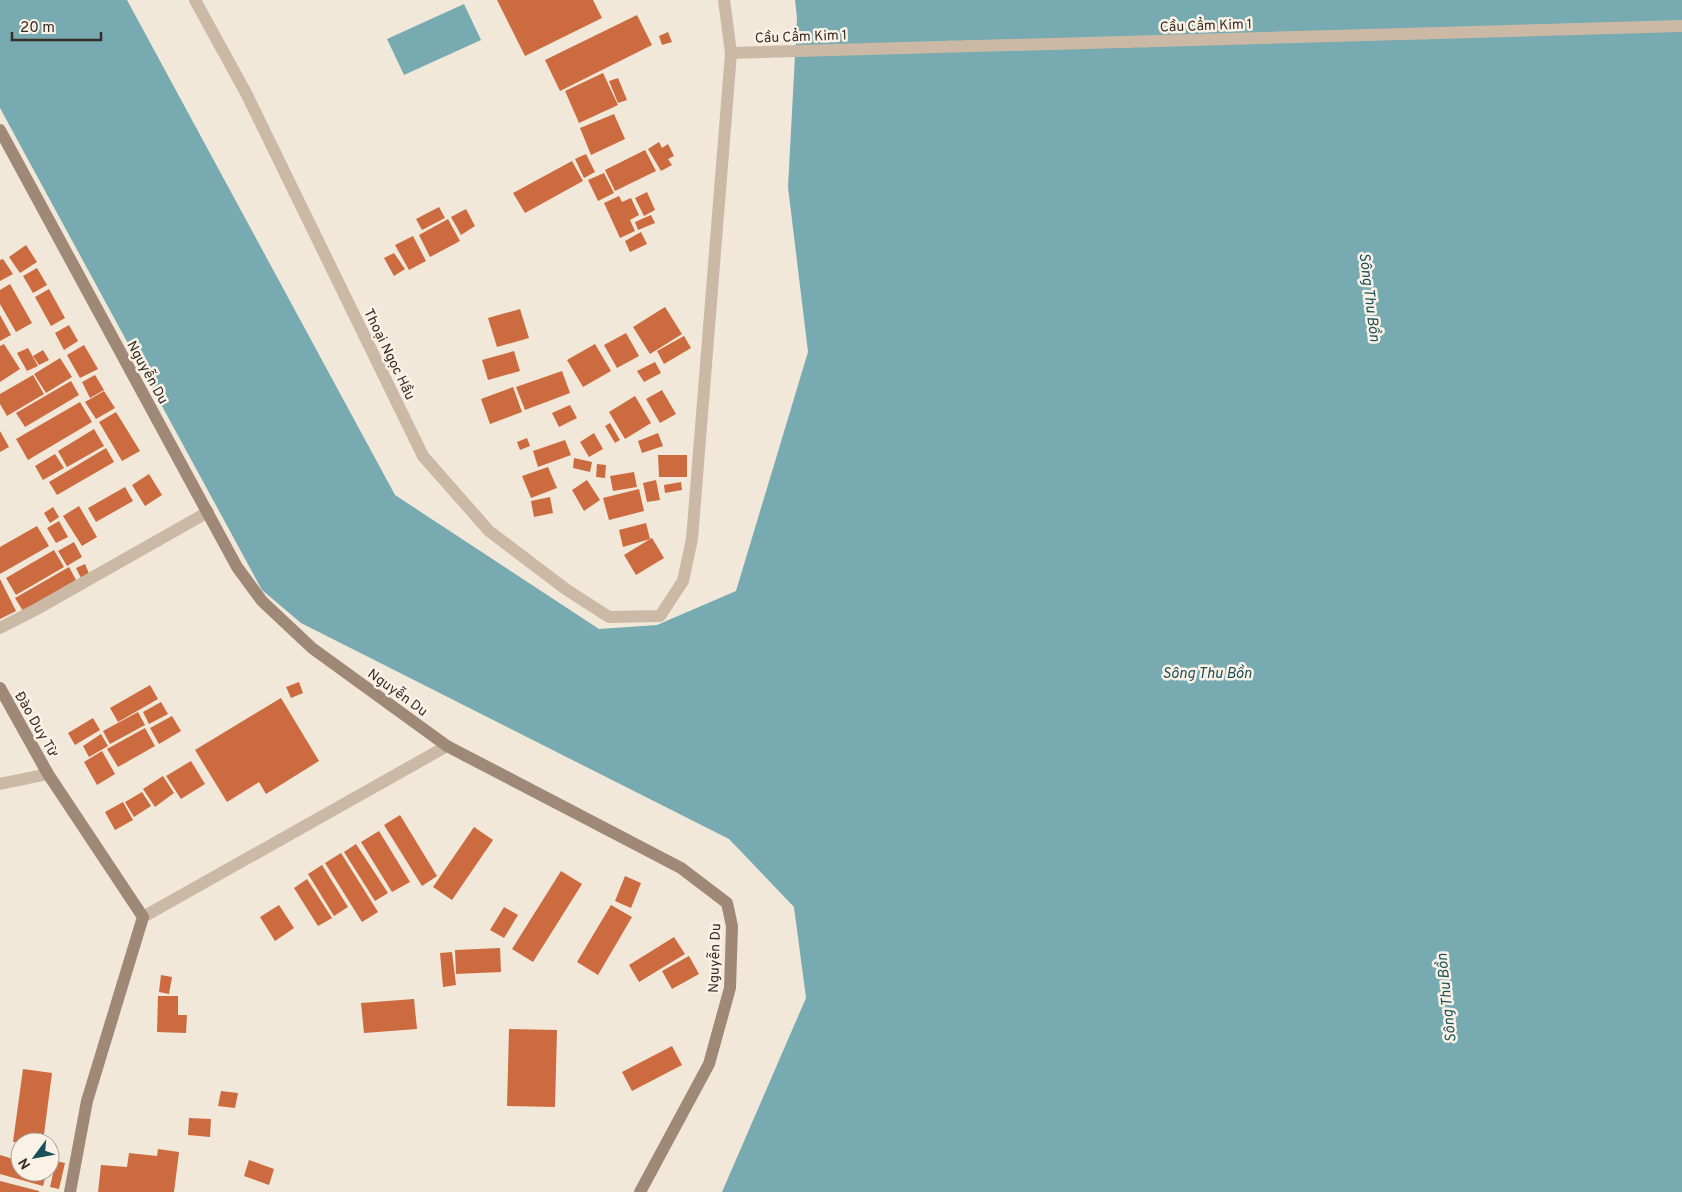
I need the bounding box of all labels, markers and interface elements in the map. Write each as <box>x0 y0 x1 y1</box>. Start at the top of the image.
scale bar <box>12 10 101 42</box>
street label: Cầu Cẩm Kim 1 <box>1160 15 1252 37</box>
text: 20 m <box>20 19 55 38</box>
street label: Cầu Cẩm Kim 1 <box>755 26 847 48</box>
water label: Sông Thu Bồn <box>1354 252 1384 343</box>
street label: Thoại Ngọc Hầu <box>359 306 418 403</box>
street label: Nguyễn Du <box>122 338 172 407</box>
water label: Sông Thu Bồn <box>1162 664 1252 684</box>
street label: Nguyễn Du <box>364 665 431 721</box>
street label: Đào Duy Từ <box>10 689 62 761</box>
street label: Nguyễn Du <box>705 923 725 993</box>
water label: Sông Thu Bồn <box>1432 952 1462 1043</box>
north arrow <box>10 1132 60 1182</box>
text: N <box>15 1154 35 1172</box>

